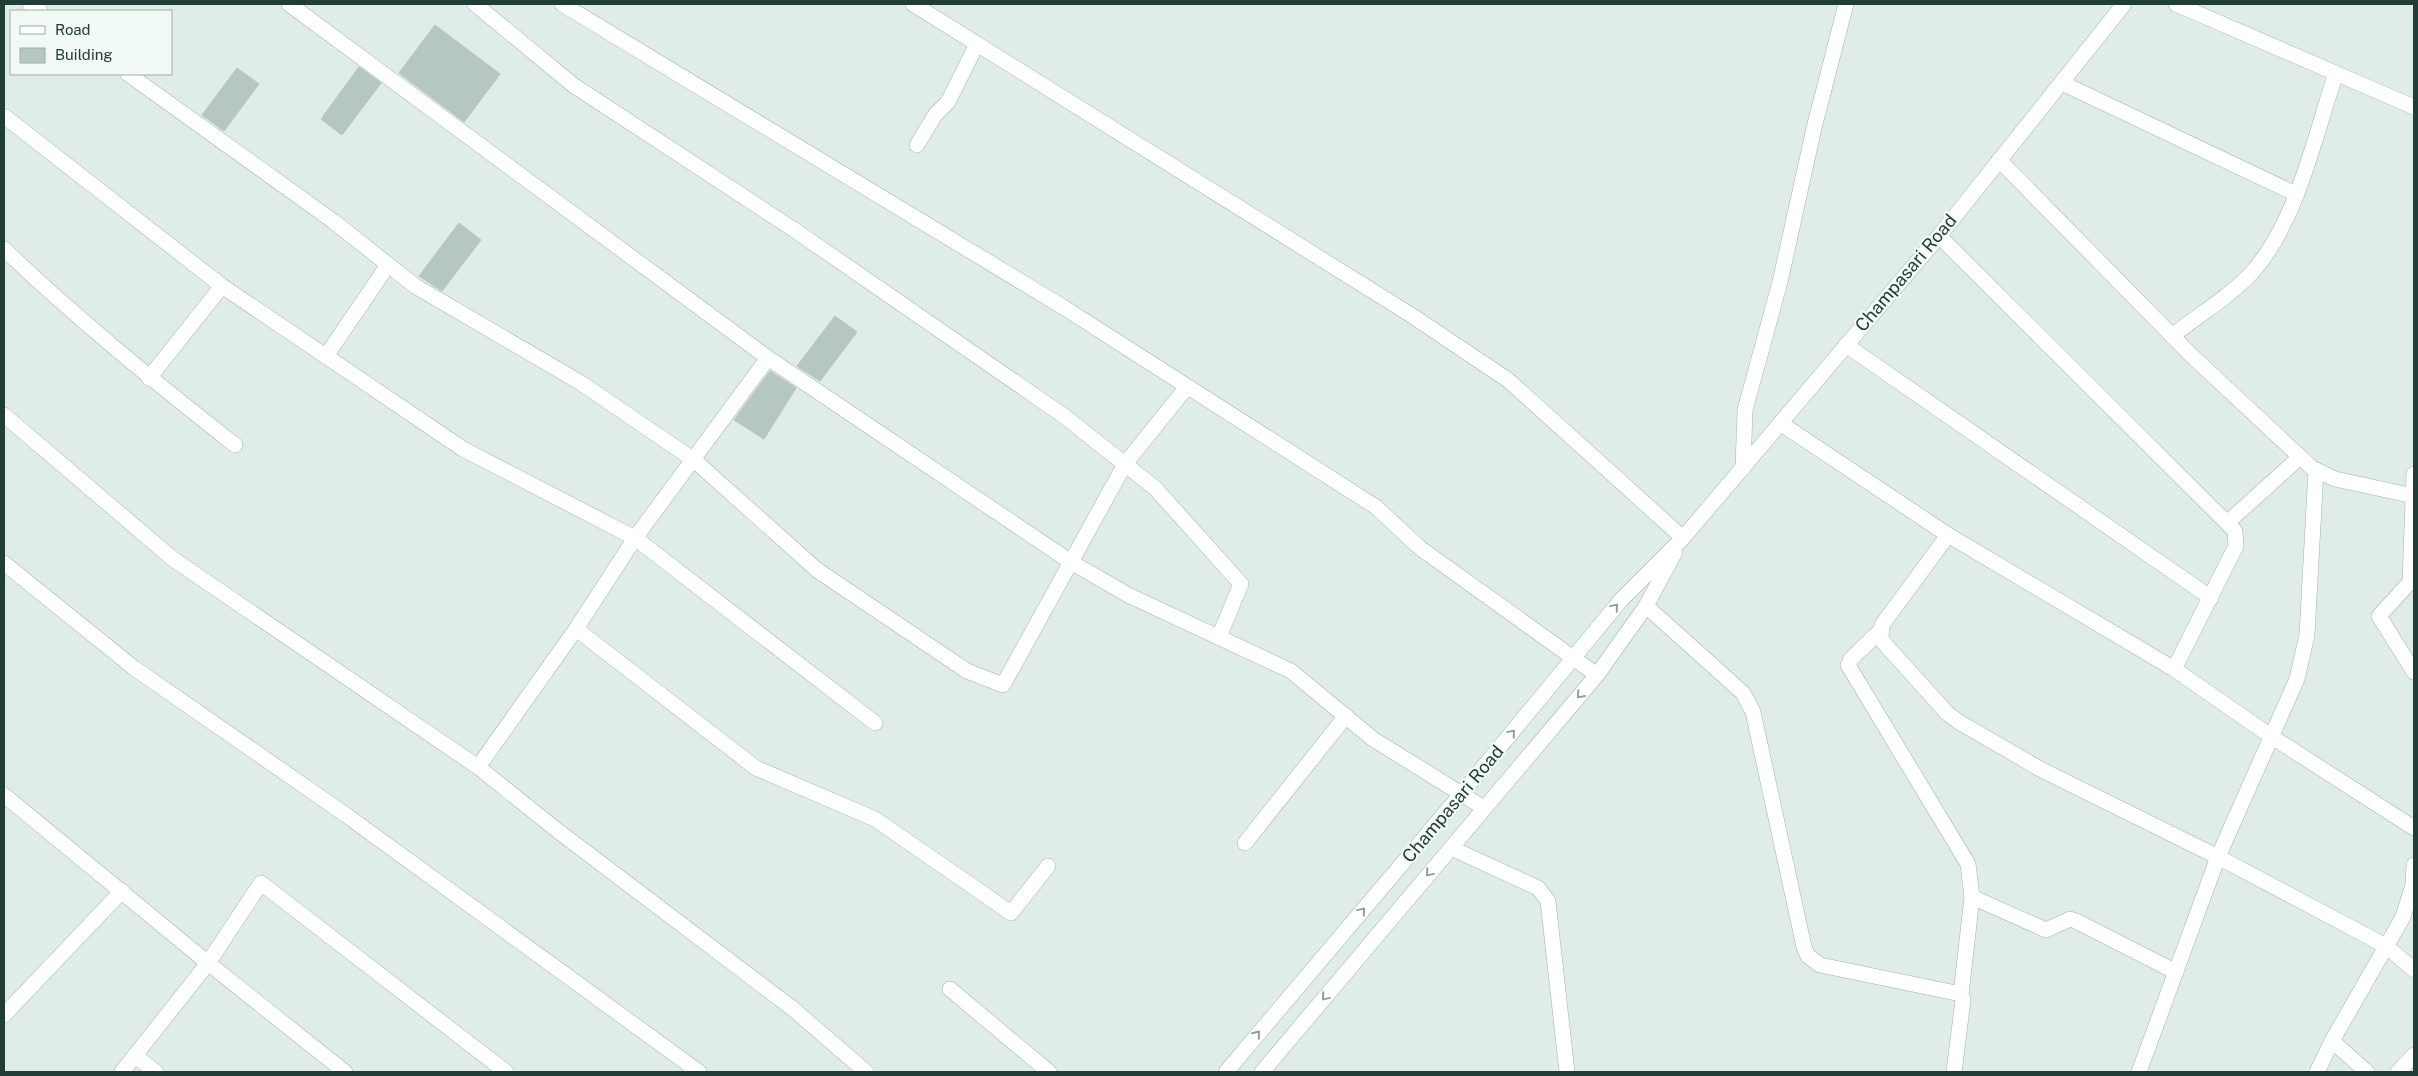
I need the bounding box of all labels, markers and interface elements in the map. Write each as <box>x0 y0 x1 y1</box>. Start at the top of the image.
legend <box>10 10 172 75</box>
text: Road <box>55 21 91 38</box>
text: Building <box>55 46 113 63</box>
street label: Champasari Road <box>1851 210 1961 335</box>
one-way arrow <box>1609 604 1618 613</box>
one-way arrow <box>1576 690 1585 699</box>
one-way arrow <box>1507 730 1515 739</box>
street label: Champasari Road <box>1398 741 1508 866</box>
one-way arrow <box>1427 867 1435 876</box>
one-way arrow <box>1357 907 1366 916</box>
one-way arrow <box>1322 992 1331 1001</box>
one-way arrow <box>1252 1031 1261 1040</box>

